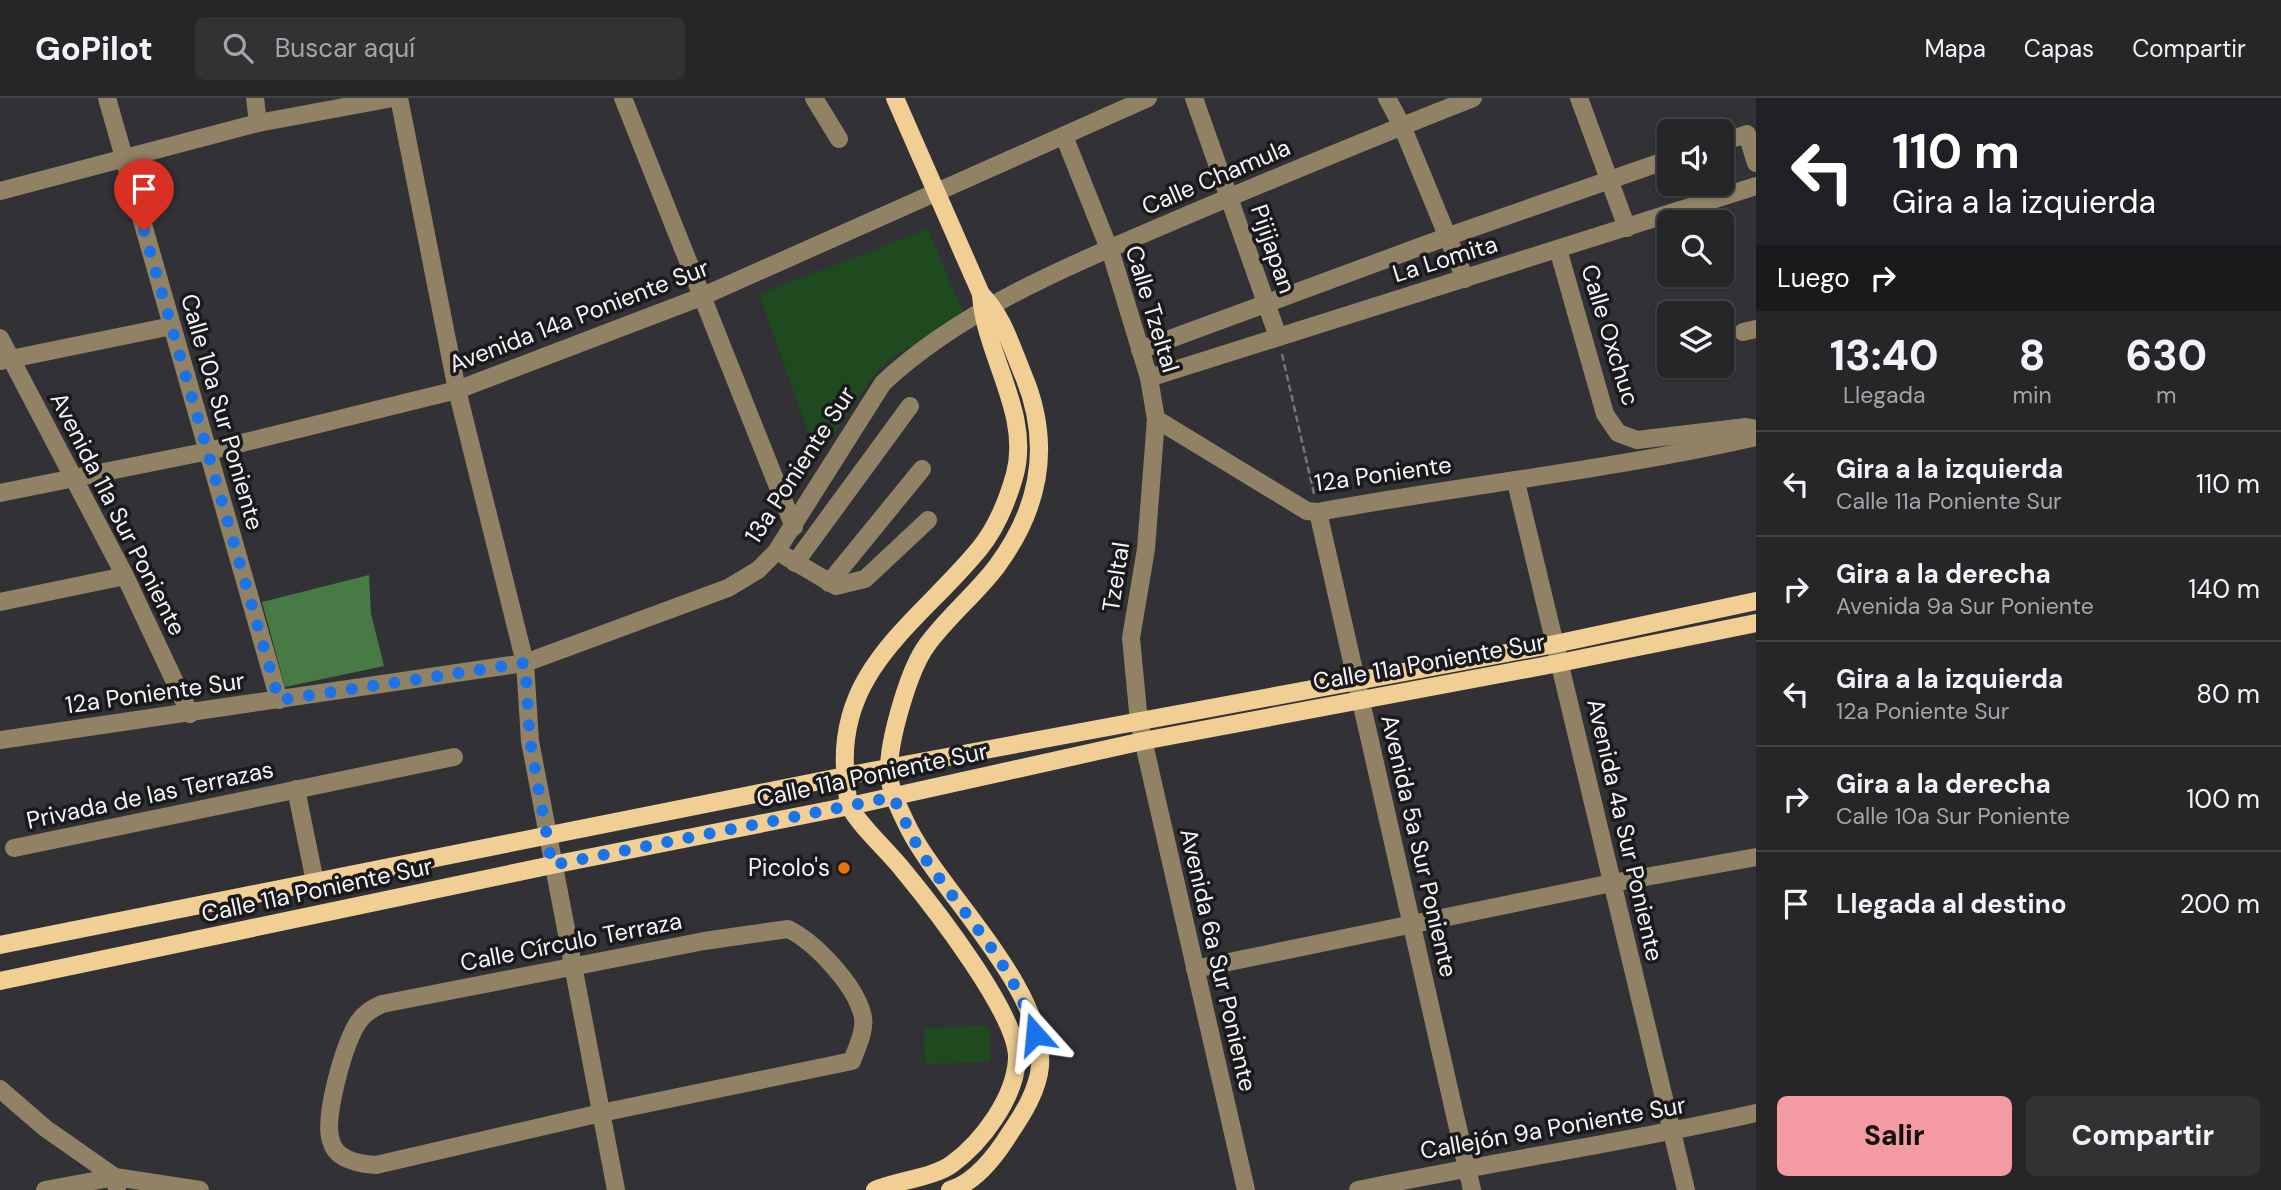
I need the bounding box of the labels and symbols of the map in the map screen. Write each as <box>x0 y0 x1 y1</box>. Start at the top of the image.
street label: Calle Chamula <box>1137 131 1295 222</box>
pin <box>114 159 174 231</box>
street label: Pijijapan <box>1244 200 1303 297</box>
street label: La Lomita <box>1389 228 1501 289</box>
street label: Calle Tzeltal <box>1118 242 1186 376</box>
street label: Avenida 14a Poniente Sur <box>444 252 713 379</box>
street label: Calle Oxchuc <box>1574 261 1647 409</box>
street label: Calle 10a Sur Poniente <box>174 290 271 534</box>
street label: 13a Poniente Sur <box>737 380 862 549</box>
street label: Avenida 11a Sur Poniente <box>44 387 193 641</box>
street label: 12a Poniente <box>1313 449 1453 498</box>
street label: Tzeltal <box>1095 540 1136 614</box>
street label: Calle 11a Poniente Sur <box>1310 626 1548 697</box>
street label: 12a Poniente Sur <box>63 665 247 720</box>
street label: Avenida 4a Sur Poniente <box>1580 696 1671 964</box>
street label: Avenida 5a Sur Poniente <box>1374 712 1465 980</box>
street label: Calle 11a Poniente Sur <box>754 735 990 814</box>
street label: Privada de las Terrazas <box>23 753 276 836</box>
street label: Avenida 6a Sur Poniente <box>1173 825 1264 1094</box>
street label: Calle 11a Poniente Sur <box>199 850 435 929</box>
place label: Picolo's <box>748 852 830 883</box>
marker: Picolo's <box>836 860 852 876</box>
street label: Calle Círculo Terraza <box>457 905 684 978</box>
position arrow <box>998 997 1072 1071</box>
street label: Callejón 9a Poniente Sur <box>1418 1089 1688 1166</box>

